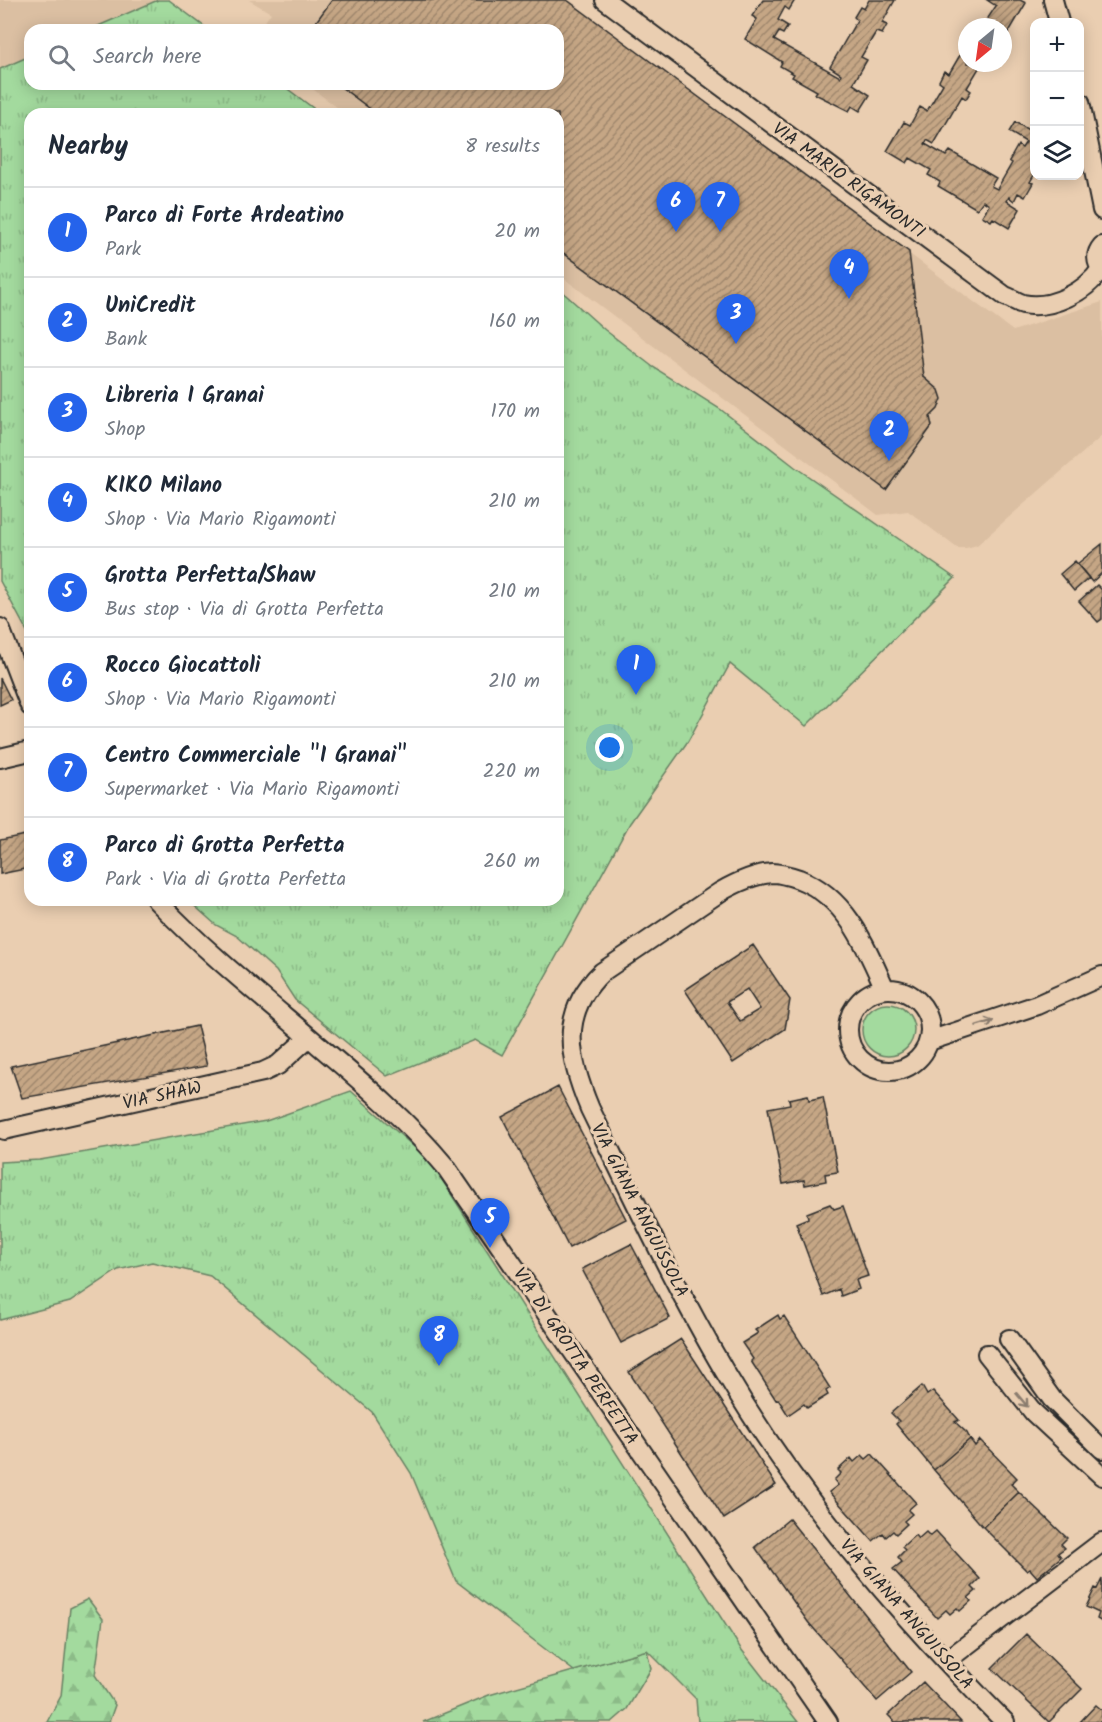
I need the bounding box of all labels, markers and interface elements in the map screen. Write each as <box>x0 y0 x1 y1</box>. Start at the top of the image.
north arrow <box>958 18 1012 72</box>
map controls <box>1030 18 1084 180</box>
button: + <box>1030 18 1084 72</box>
search box <box>24 24 564 90</box>
text: Search here <box>93 40 201 75</box>
icon: search <box>45 41 78 74</box>
button: − <box>1030 72 1084 126</box>
street label: VIA MARIO RIGAMONTI <box>765 116 931 247</box>
text: Nearby <box>48 126 128 168</box>
button: layers <box>1030 126 1084 180</box>
text: 8 results <box>465 131 540 163</box>
pin: 6 <box>656 182 696 232</box>
pin: 7 <box>700 182 740 232</box>
text: Parco di Forte Ardeatino <box>105 199 344 234</box>
text: 1 <box>64 216 71 248</box>
text: 20 m <box>494 216 540 248</box>
text: Park <box>105 234 141 266</box>
pin: 4 <box>830 250 868 299</box>
text: UniCredit <box>105 289 196 324</box>
pin: 3 <box>716 294 756 344</box>
text: 2 <box>62 306 73 338</box>
text: 160 m <box>489 306 540 338</box>
text: Bank <box>105 324 147 356</box>
text: Libreria I Granai <box>105 379 264 414</box>
text: 3 <box>62 396 73 428</box>
text: 170 m <box>491 396 540 428</box>
pin: 2 <box>870 412 908 461</box>
text: Shop <box>105 414 145 446</box>
text: KIKO Milano <box>105 469 222 504</box>
text: 4 <box>62 486 73 518</box>
text: 210 m <box>488 486 540 518</box>
text: Shop · Via Mario Rigamonti <box>105 504 336 536</box>
text: Grotta Perfetta/Shaw <box>105 559 315 594</box>
text: 5 <box>62 576 73 608</box>
text: 210 m <box>488 576 540 608</box>
text: Bus stop · Via di Grotta Perfetta <box>105 594 384 626</box>
pin: 1 <box>616 646 656 695</box>
text: Rocco Giocattoli <box>105 649 261 684</box>
text: 6 <box>62 666 73 698</box>
text: 210 m <box>488 666 540 698</box>
text: Shop · Via Mario Rigamonti <box>105 684 336 716</box>
your location <box>595 733 624 762</box>
text: Centro Commerciale "I Granai" <box>105 739 407 774</box>
text: 7 <box>63 756 72 788</box>
text: 220 m <box>483 756 540 788</box>
text: Supermarket · Via Mario Rigamonti <box>105 774 399 806</box>
text: Parco di Grotta Perfetta <box>105 829 344 864</box>
text: 8 <box>62 846 73 878</box>
text: 260 m <box>483 846 540 878</box>
text: Park · Via di Grotta Perfetta <box>105 864 346 896</box>
one-way arrow <box>975 1017 994 1028</box>
street label: VIA SHAW <box>120 1074 204 1119</box>
street label: VIA GIANA ANGUISSOLA <box>582 1118 695 1303</box>
pin: 5 <box>470 1198 510 1248</box>
street label: VIA DI GROTTA PERFETTA <box>504 1262 645 1451</box>
pin: 8 <box>420 1316 458 1366</box>
one-way arrow <box>1016 1392 1029 1408</box>
street label: VIA GIANA ANGUISSOLA <box>832 1533 980 1697</box>

